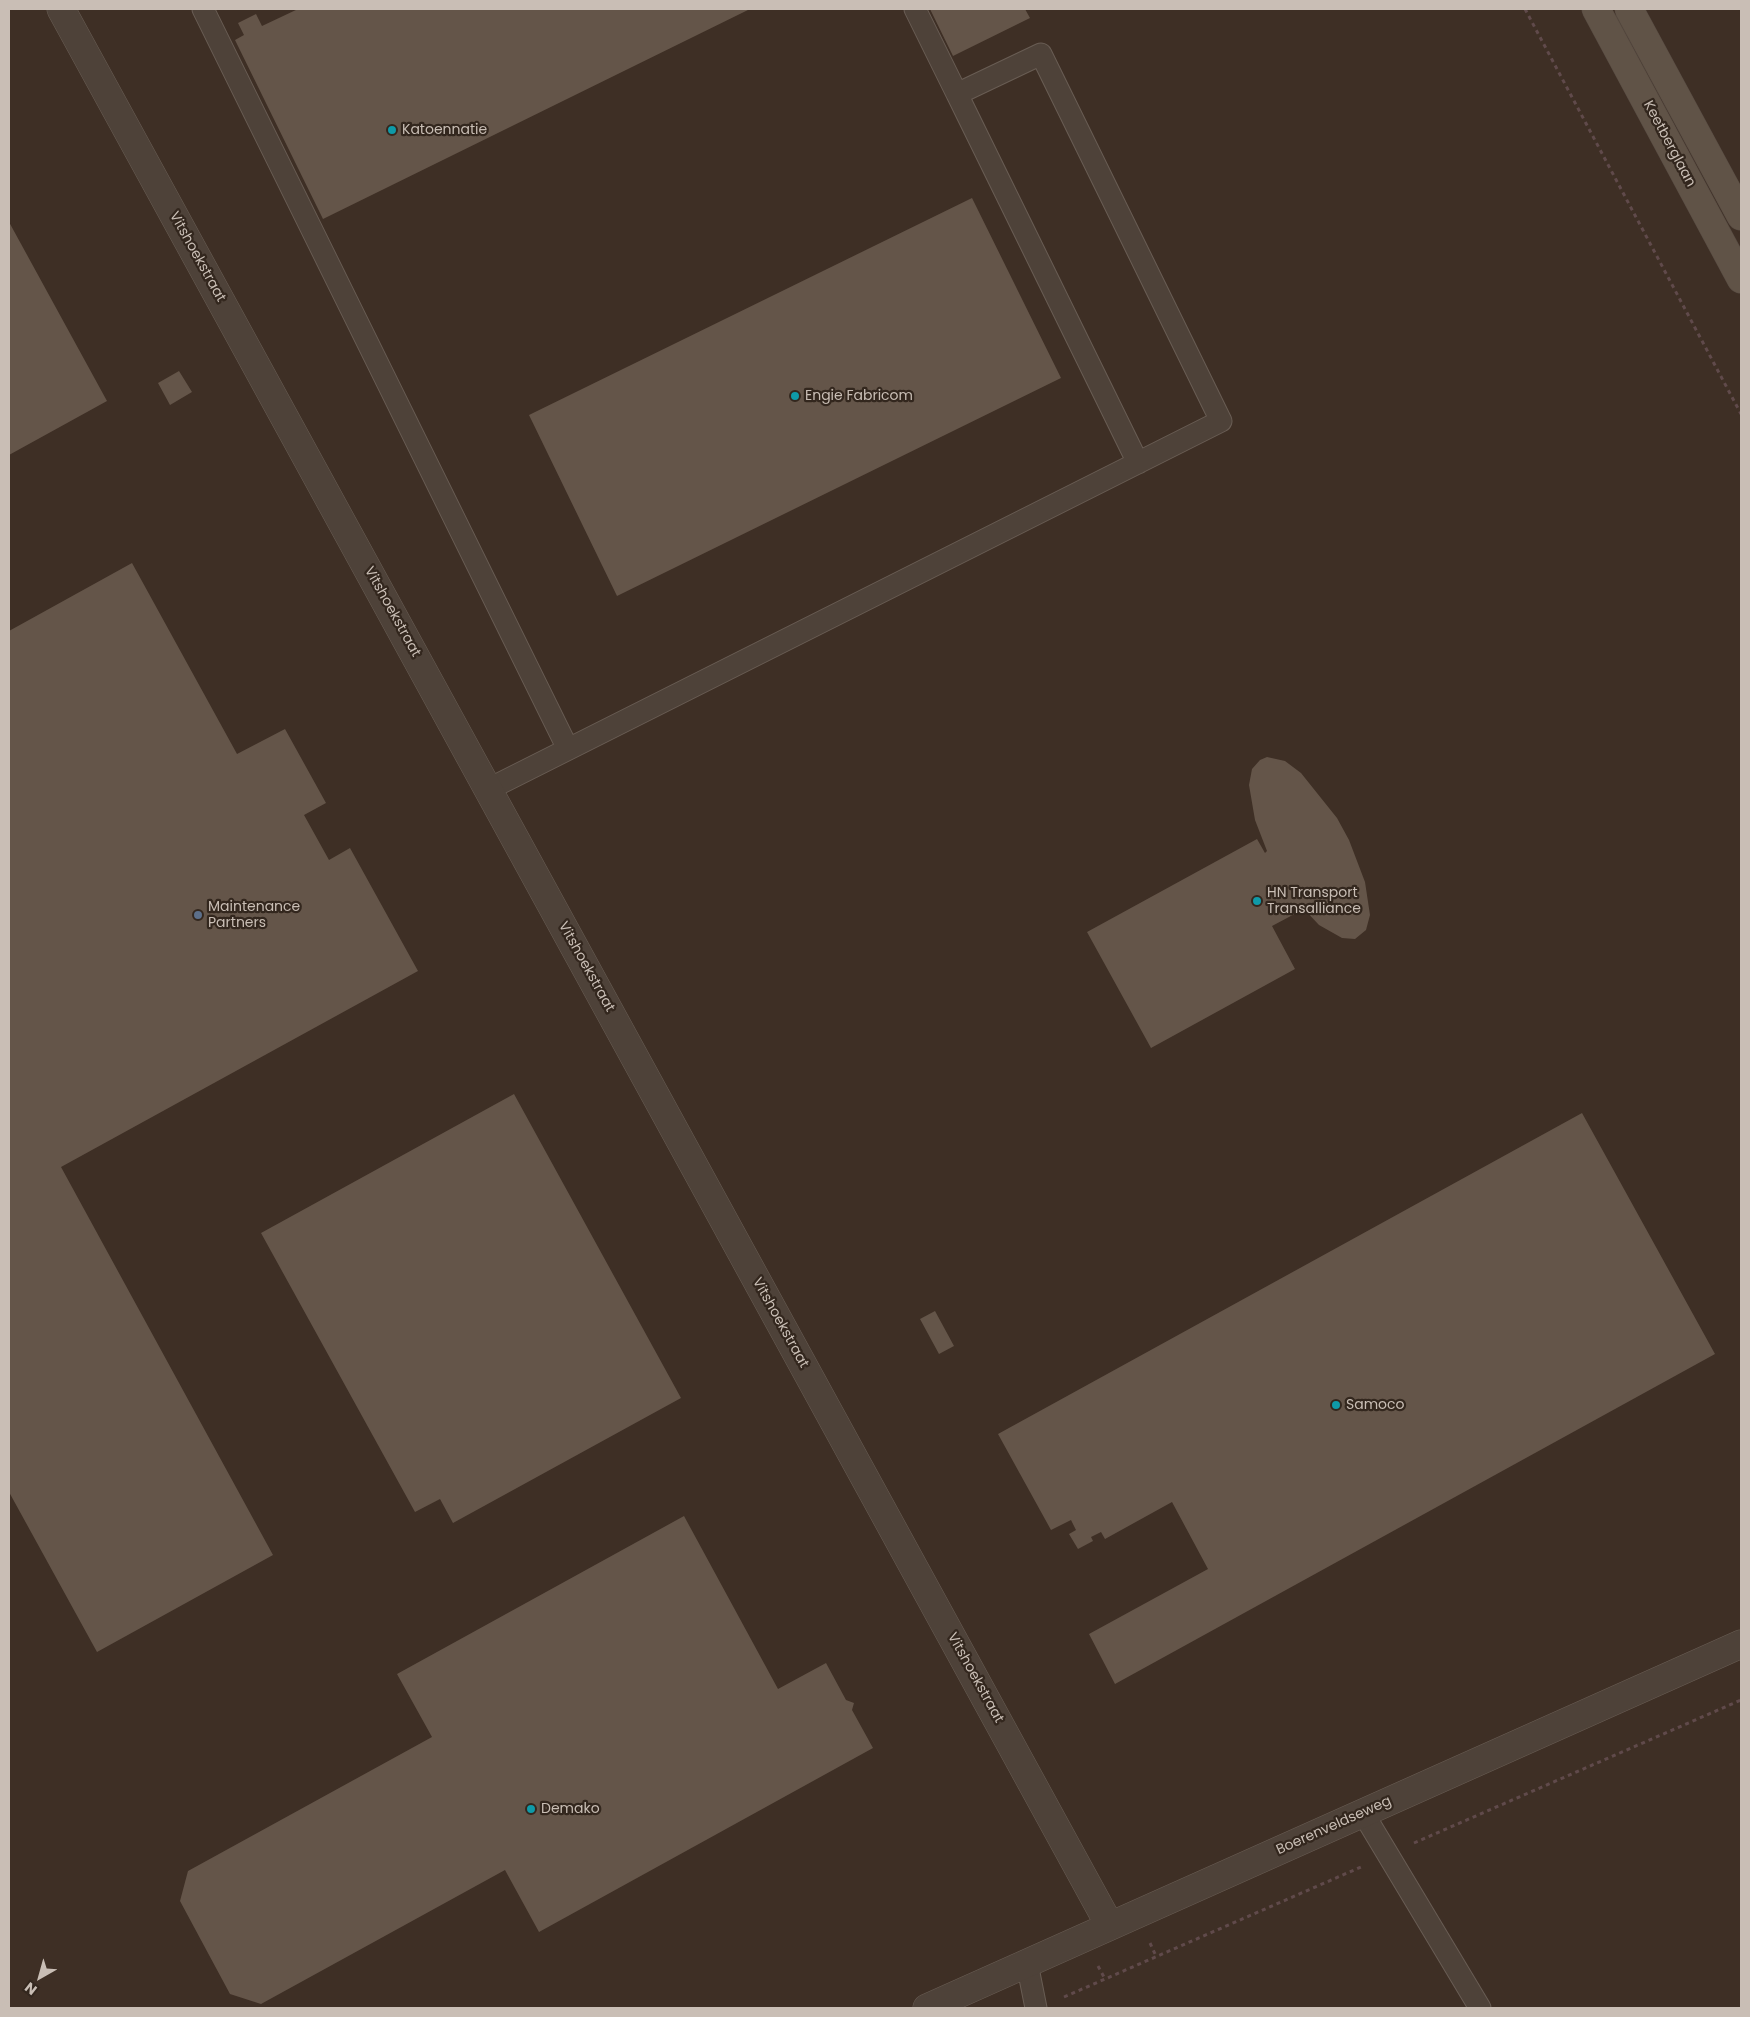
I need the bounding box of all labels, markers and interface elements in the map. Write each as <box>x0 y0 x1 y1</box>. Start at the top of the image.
street label: Keetberglaan <box>1639 98 1699 190</box>
place label: Katoennatie <box>402 122 487 138</box>
marker: Katoennatie <box>386 124 398 136</box>
street label: Vitshoekstraat <box>165 209 229 305</box>
place label: Engie Fabricom <box>805 388 913 404</box>
marker: Engie Fabricom <box>789 390 801 402</box>
street label: Vitshoekstraat <box>360 564 424 660</box>
place label: HN Transport Transalliance <box>1267 885 1361 918</box>
marker: HN Transport Transalliance <box>1251 895 1263 907</box>
place label: Maintenance Partners <box>208 899 300 932</box>
marker: Maintenance Partners <box>192 909 204 921</box>
street label: Vitshoekstraat <box>554 919 618 1015</box>
street label: Vitshoekstraat <box>748 1275 812 1371</box>
place label: Samoco <box>1346 1397 1405 1413</box>
marker: Samoco <box>1330 1399 1342 1411</box>
street label: Vitshoekstraat <box>943 1630 1007 1726</box>
street label: Boerenveldseweg <box>1274 1793 1394 1859</box>
place label: Demako <box>541 1801 600 1817</box>
marker: Demako <box>525 1803 537 1815</box>
north arrow <box>15 1952 65 2002</box>
text: N <box>20 1978 41 2000</box>

